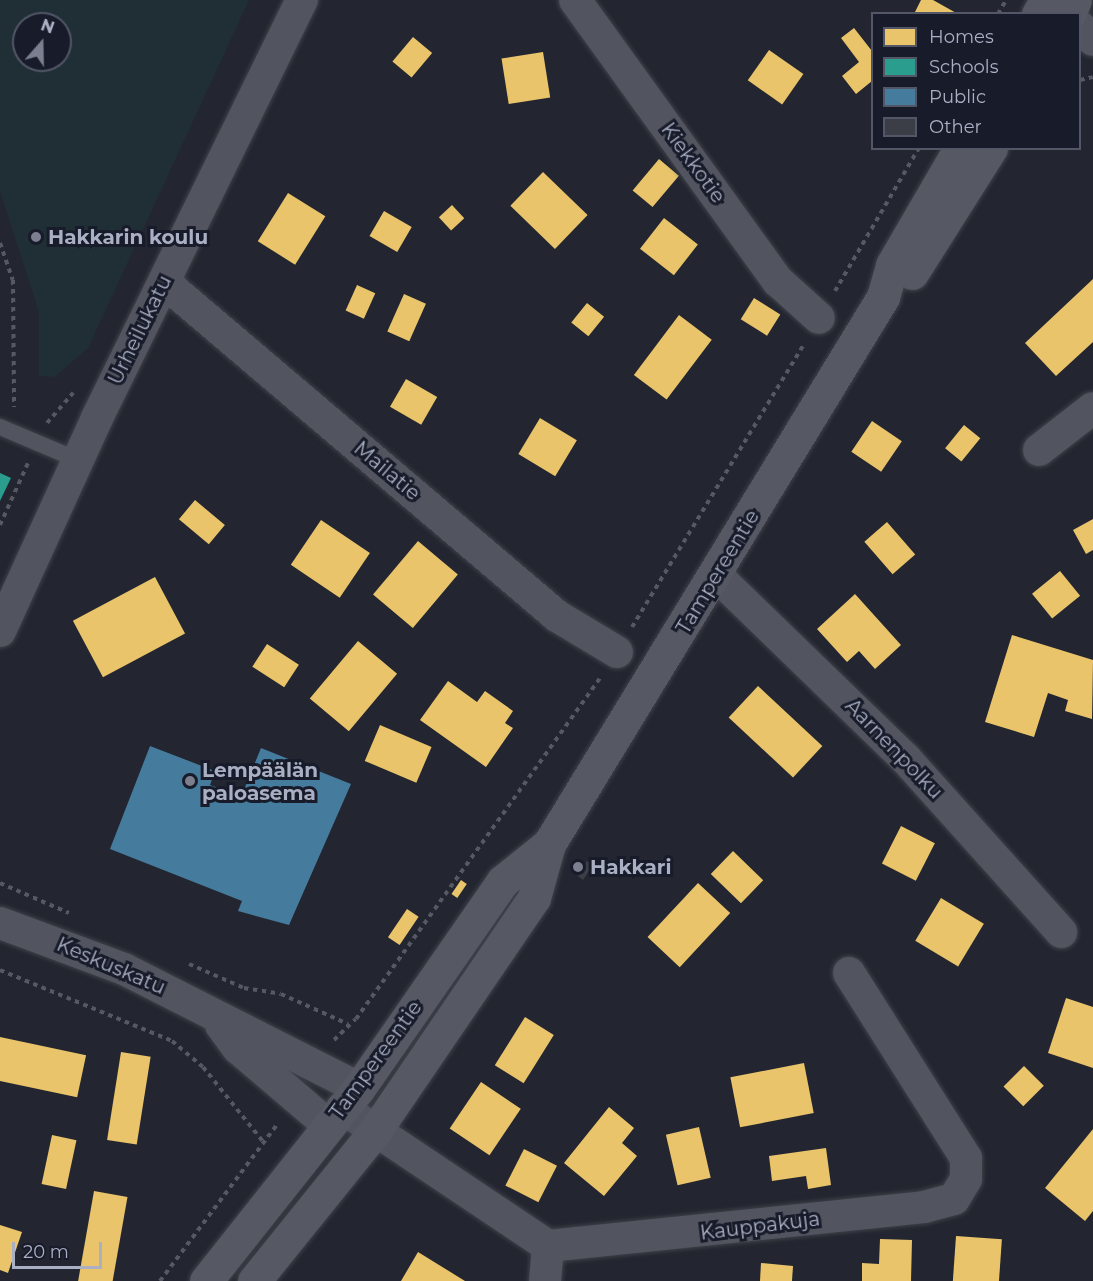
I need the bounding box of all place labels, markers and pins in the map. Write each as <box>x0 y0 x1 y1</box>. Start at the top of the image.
place label: Hakkarin koulu <box>48 225 208 249</box>
marker: Hakkarin koulu <box>29 230 43 244</box>
place label: Lempäälän paloasema <box>202 758 318 805</box>
marker: Lempäälän paloasema <box>183 774 197 788</box>
place label: Hakkari <box>590 855 671 879</box>
marker: Hakkari <box>571 860 585 874</box>

